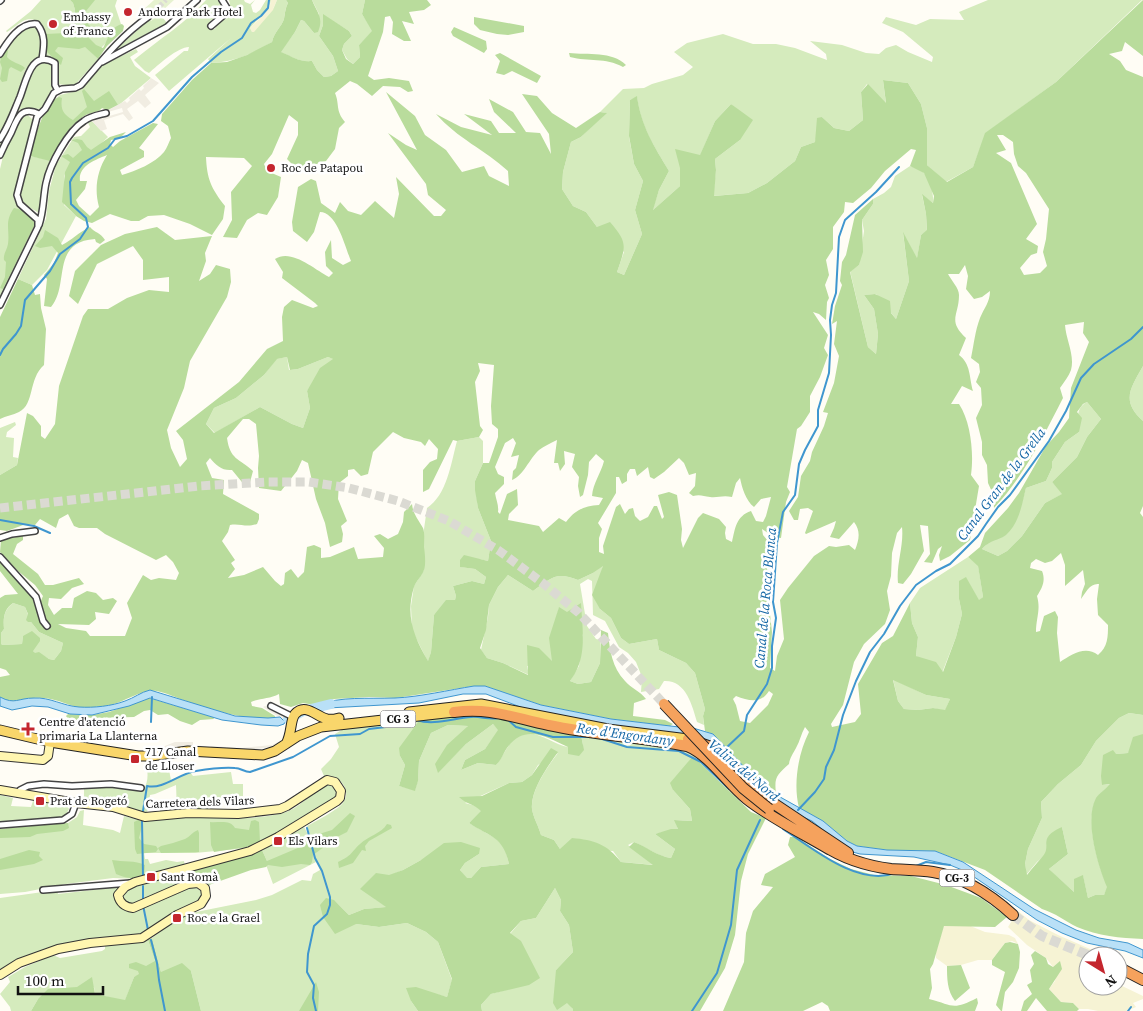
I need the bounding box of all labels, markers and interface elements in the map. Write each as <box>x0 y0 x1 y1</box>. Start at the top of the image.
place label: Andorra Park Hotel <box>138 4 243 20</box>
marker: Andorra Park Hotel <box>122 6 134 18</box>
place label: Embassy of France <box>63 9 114 39</box>
marker: Embassy of France <box>47 18 59 30</box>
place label: Roc de Patapou <box>281 160 363 176</box>
marker: Roc de Patapou <box>265 162 277 174</box>
water label: Canal Gran de la Grella <box>952 423 1050 544</box>
water label: Canal de la Roca Blanca <box>749 526 781 669</box>
road number: CG 3 <box>380 711 416 728</box>
place label: Centre d'atenció primaria La Llanterna <box>39 714 158 744</box>
water label: Rec d'Engordany <box>574 717 675 751</box>
marker: Centre d'atenció primaria La Llanterna <box>21 722 35 736</box>
water label: Valira del Nord <box>704 734 785 806</box>
place label: 717 Canal de Lloser <box>145 744 197 774</box>
marker: 717 Canal de Lloser <box>129 753 141 765</box>
street label: Carretera dels Vilars <box>145 792 255 812</box>
place label: Prat de Rogetó <box>50 793 128 809</box>
marker: Prat de Rogetó <box>34 795 46 807</box>
place label: Els Vilars <box>288 833 337 849</box>
marker: Els Vilars <box>272 835 284 847</box>
place label: Sant Romà <box>161 869 219 885</box>
road number: CG-3 <box>940 870 974 886</box>
marker: Sant Romà <box>145 871 157 883</box>
place label: Roc e la Grael <box>187 910 260 926</box>
marker: Roc e la Grael <box>171 912 183 924</box>
north arrow <box>1078 946 1128 996</box>
scale bar <box>18 964 102 996</box>
text: 100 m <box>25 970 65 991</box>
text: N <box>1101 970 1121 992</box>

